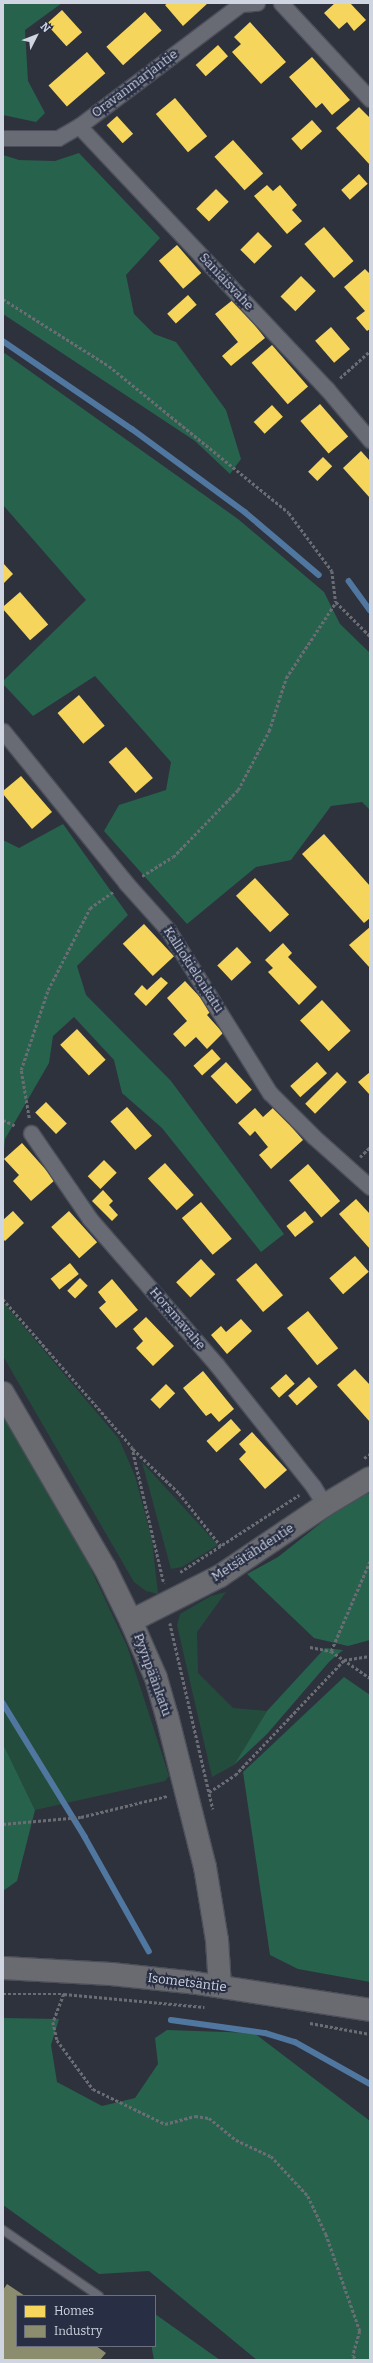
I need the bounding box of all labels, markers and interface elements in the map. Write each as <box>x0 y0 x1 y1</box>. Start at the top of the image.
north arrow <box>16 16 56 56</box>
text: N <box>38 20 53 35</box>
street label: Oravanmarjantie <box>89 47 181 121</box>
street label: Saniaisvahe <box>196 250 256 314</box>
street label: Kalliokielonkatu <box>159 924 227 1016</box>
street label: Horsmavahe <box>146 1285 208 1353</box>
street label: Metsätähdentie <box>209 1521 297 1585</box>
street label: Pyynpäänkatu <box>130 1632 174 1718</box>
street label: Isometsäntie <box>147 1970 227 1996</box>
legend <box>16 2295 156 2347</box>
text: Homes <box>54 2304 94 2318</box>
text: Industry <box>54 2324 102 2338</box>

